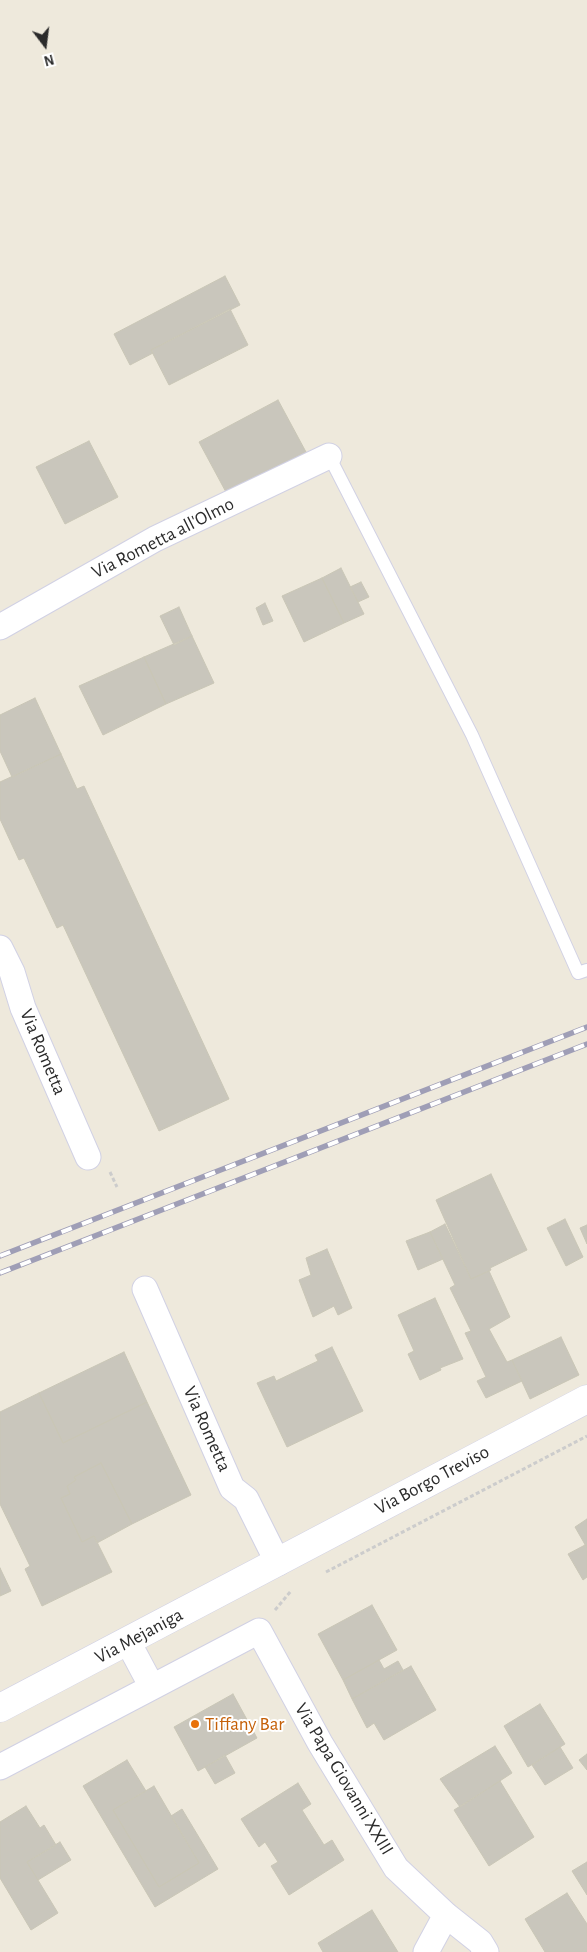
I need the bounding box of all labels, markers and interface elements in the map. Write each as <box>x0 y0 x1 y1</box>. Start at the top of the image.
north arrow <box>20 20 70 70</box>
text: N <box>42 51 55 68</box>
street label: Via Rometta all'Olmo <box>88 492 238 584</box>
street label: Via Rometta <box>15 1006 71 1098</box>
street label: Via Rometta <box>178 1383 236 1475</box>
street label: Via Borgo Treviso <box>371 1440 493 1520</box>
street label: Via Mejaniga <box>91 1603 187 1669</box>
street label: Via Papa Giovanni XXIII <box>290 1699 398 1859</box>
place label: Tiffany Bar <box>205 1713 284 1735</box>
marker: Tiffany Bar <box>189 1718 201 1730</box>

